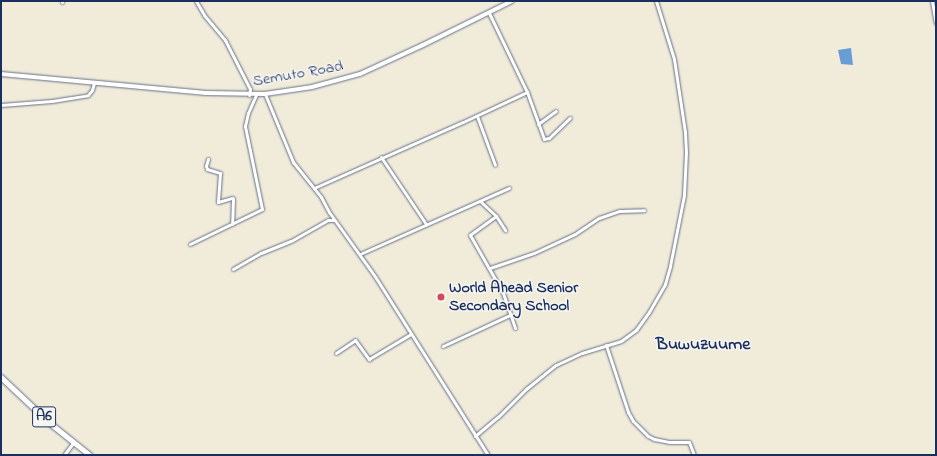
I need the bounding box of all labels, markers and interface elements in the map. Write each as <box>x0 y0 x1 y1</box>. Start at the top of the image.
street label: Semuto Road <box>251 57 345 91</box>
place label: World Ahead Senior Secondary School <box>449 278 578 316</box>
marker: World Ahead Senior Secondary School <box>436 292 446 302</box>
district label: Buwuzuume <box>656 334 750 356</box>
road number: A6 <box>32 404 56 430</box>

